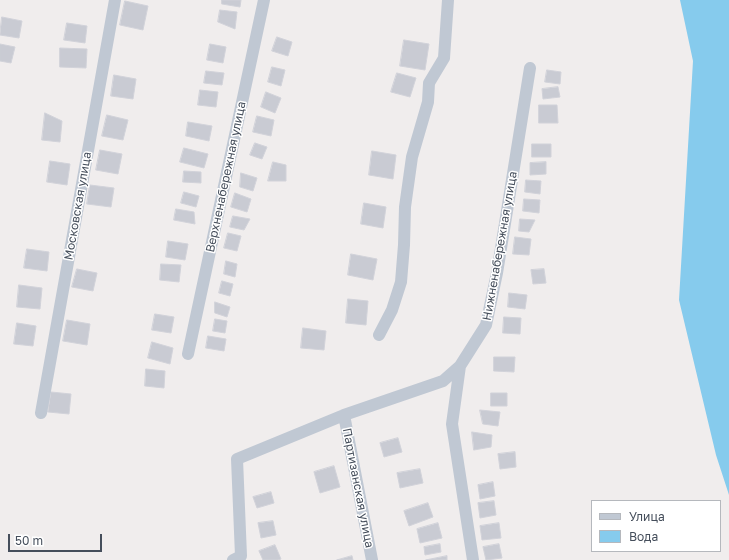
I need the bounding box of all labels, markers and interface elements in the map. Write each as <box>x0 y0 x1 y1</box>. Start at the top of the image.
street label: Верхненабережная улица <box>203 100 249 254</box>
street label: Московская улица <box>61 151 95 261</box>
street label: Нижненабережная улица <box>480 170 520 322</box>
street label: Партизанская улица <box>339 427 377 549</box>
legend <box>591 500 721 552</box>
text: Улица <box>629 509 665 524</box>
scale bar <box>10 526 104 552</box>
text: Вода <box>629 529 658 544</box>
text: 50 m <box>15 533 43 548</box>

